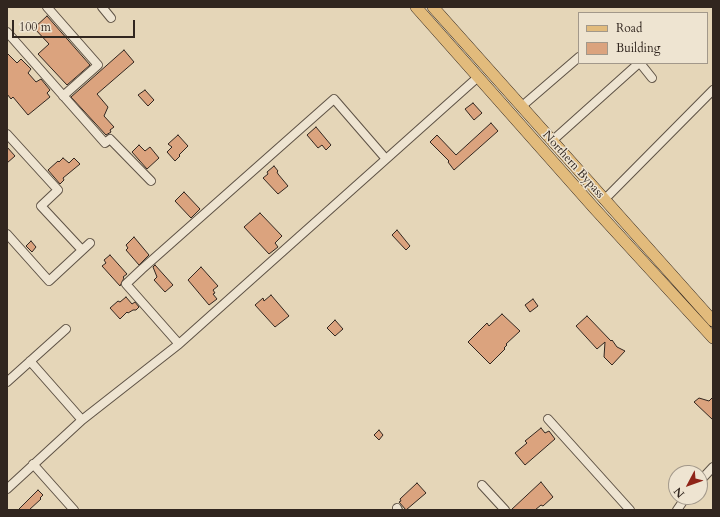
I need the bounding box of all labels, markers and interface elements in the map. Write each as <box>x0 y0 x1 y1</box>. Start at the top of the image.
scale bar <box>14 12 137 38</box>
legend <box>578 12 708 64</box>
text: 100 m <box>19 19 51 35</box>
text: Road <box>616 20 642 36</box>
text: Building <box>616 40 660 56</box>
street label: Northern Bypass <box>539 128 607 202</box>
north arrow <box>668 465 708 505</box>
text: N <box>671 484 688 501</box>

